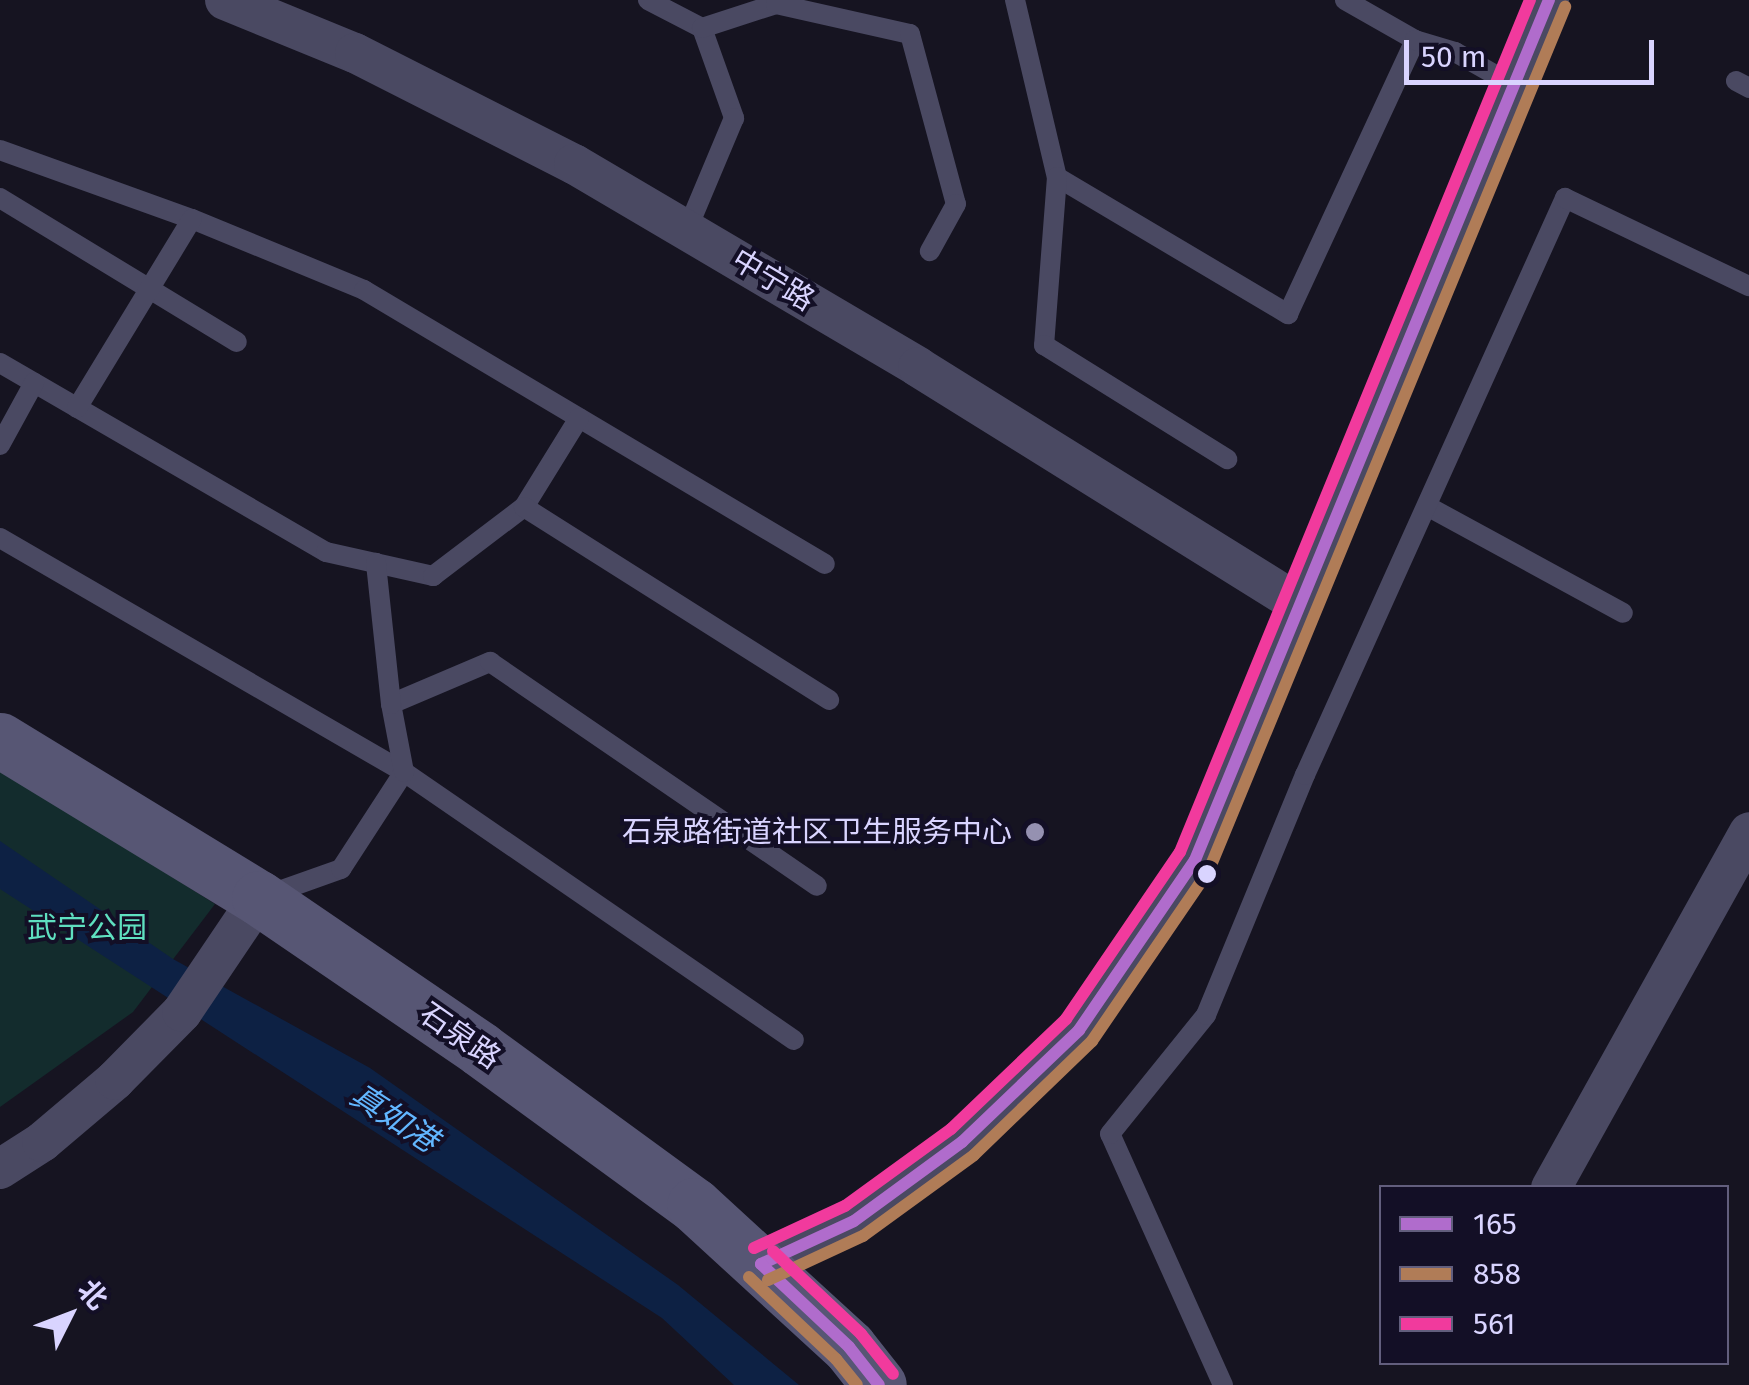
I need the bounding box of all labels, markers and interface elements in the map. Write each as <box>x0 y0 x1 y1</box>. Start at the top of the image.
scale bar <box>1409 20 1659 82</box>
text: 50 m <box>1421 39 1486 75</box>
street label: 中宁路 <box>725 241 821 319</box>
place label: 石泉路街道社区卫生服务中心 <box>622 814 1012 850</box>
marker: 石泉路街道社区卫生服务中心 <box>1022 819 1048 845</box>
unlabelled marker <box>1197 864 1217 884</box>
park label: 武宁公园 <box>27 910 147 946</box>
street label: 石泉路 <box>413 995 507 1077</box>
water label: 真如港 <box>343 1076 445 1160</box>
legend <box>1379 1185 1729 1365</box>
text: 165 <box>1473 1206 1517 1242</box>
text: 858 <box>1473 1256 1521 1292</box>
north arrow <box>20 1265 120 1365</box>
text: 北 <box>71 1273 114 1316</box>
text: 561 <box>1473 1306 1516 1342</box>

